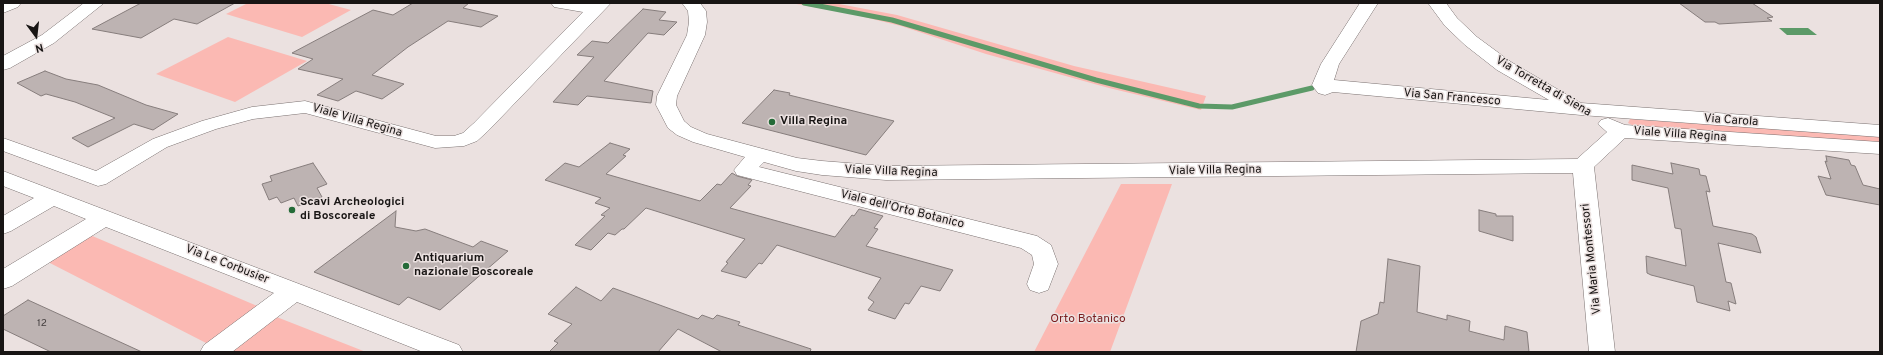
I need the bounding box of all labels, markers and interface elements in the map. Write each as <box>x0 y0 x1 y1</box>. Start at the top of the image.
north arrow <box>16 16 56 56</box>
text: N <box>33 40 45 55</box>
street label: Via Torretta di Siena <box>1492 54 1594 120</box>
street label: Via San Francesco <box>1403 87 1501 109</box>
street label: Viale Villa Regina <box>310 101 404 141</box>
street label: Via Carola <box>1703 112 1759 130</box>
place label: Villa Regina <box>780 115 847 129</box>
marker: Villa Regina <box>767 117 777 127</box>
street label: Viale Villa Regina <box>1633 125 1727 145</box>
street label: Viale Villa Regina <box>844 163 938 181</box>
street label: Viale Villa Regina <box>1168 163 1262 179</box>
street label: Viale dell'Orto Botanico <box>839 188 965 232</box>
place label: Scavi Archeologici di Boscoreale <box>300 196 404 224</box>
street label: Via Maria Montessori <box>1579 203 1605 315</box>
marker: Scavi Archeologici di Boscoreale <box>287 205 297 215</box>
street label: Via Le Corbusier <box>183 242 271 288</box>
place label: Antiquarium nazionale Boscoreale <box>414 252 534 280</box>
marker: Antiquarium nazionale Boscoreale <box>401 261 411 271</box>
park label: Orto Botanico <box>1050 313 1126 327</box>
house number: 12 <box>37 318 47 330</box>

